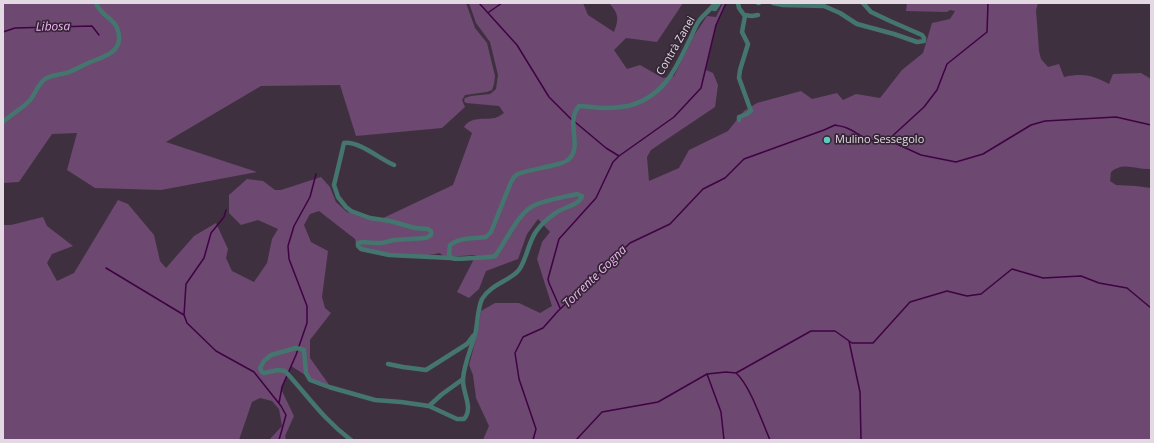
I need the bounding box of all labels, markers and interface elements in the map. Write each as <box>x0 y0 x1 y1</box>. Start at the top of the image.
street label: Contrà Zanei <box>654 14 698 78</box>
water label: Libosa <box>36 20 70 34</box>
place label: Mulino Sessegolo <box>835 133 924 147</box>
marker: Mulino Sessegolo <box>822 135 832 145</box>
water label: Torrente Gogna <box>560 243 630 311</box>

